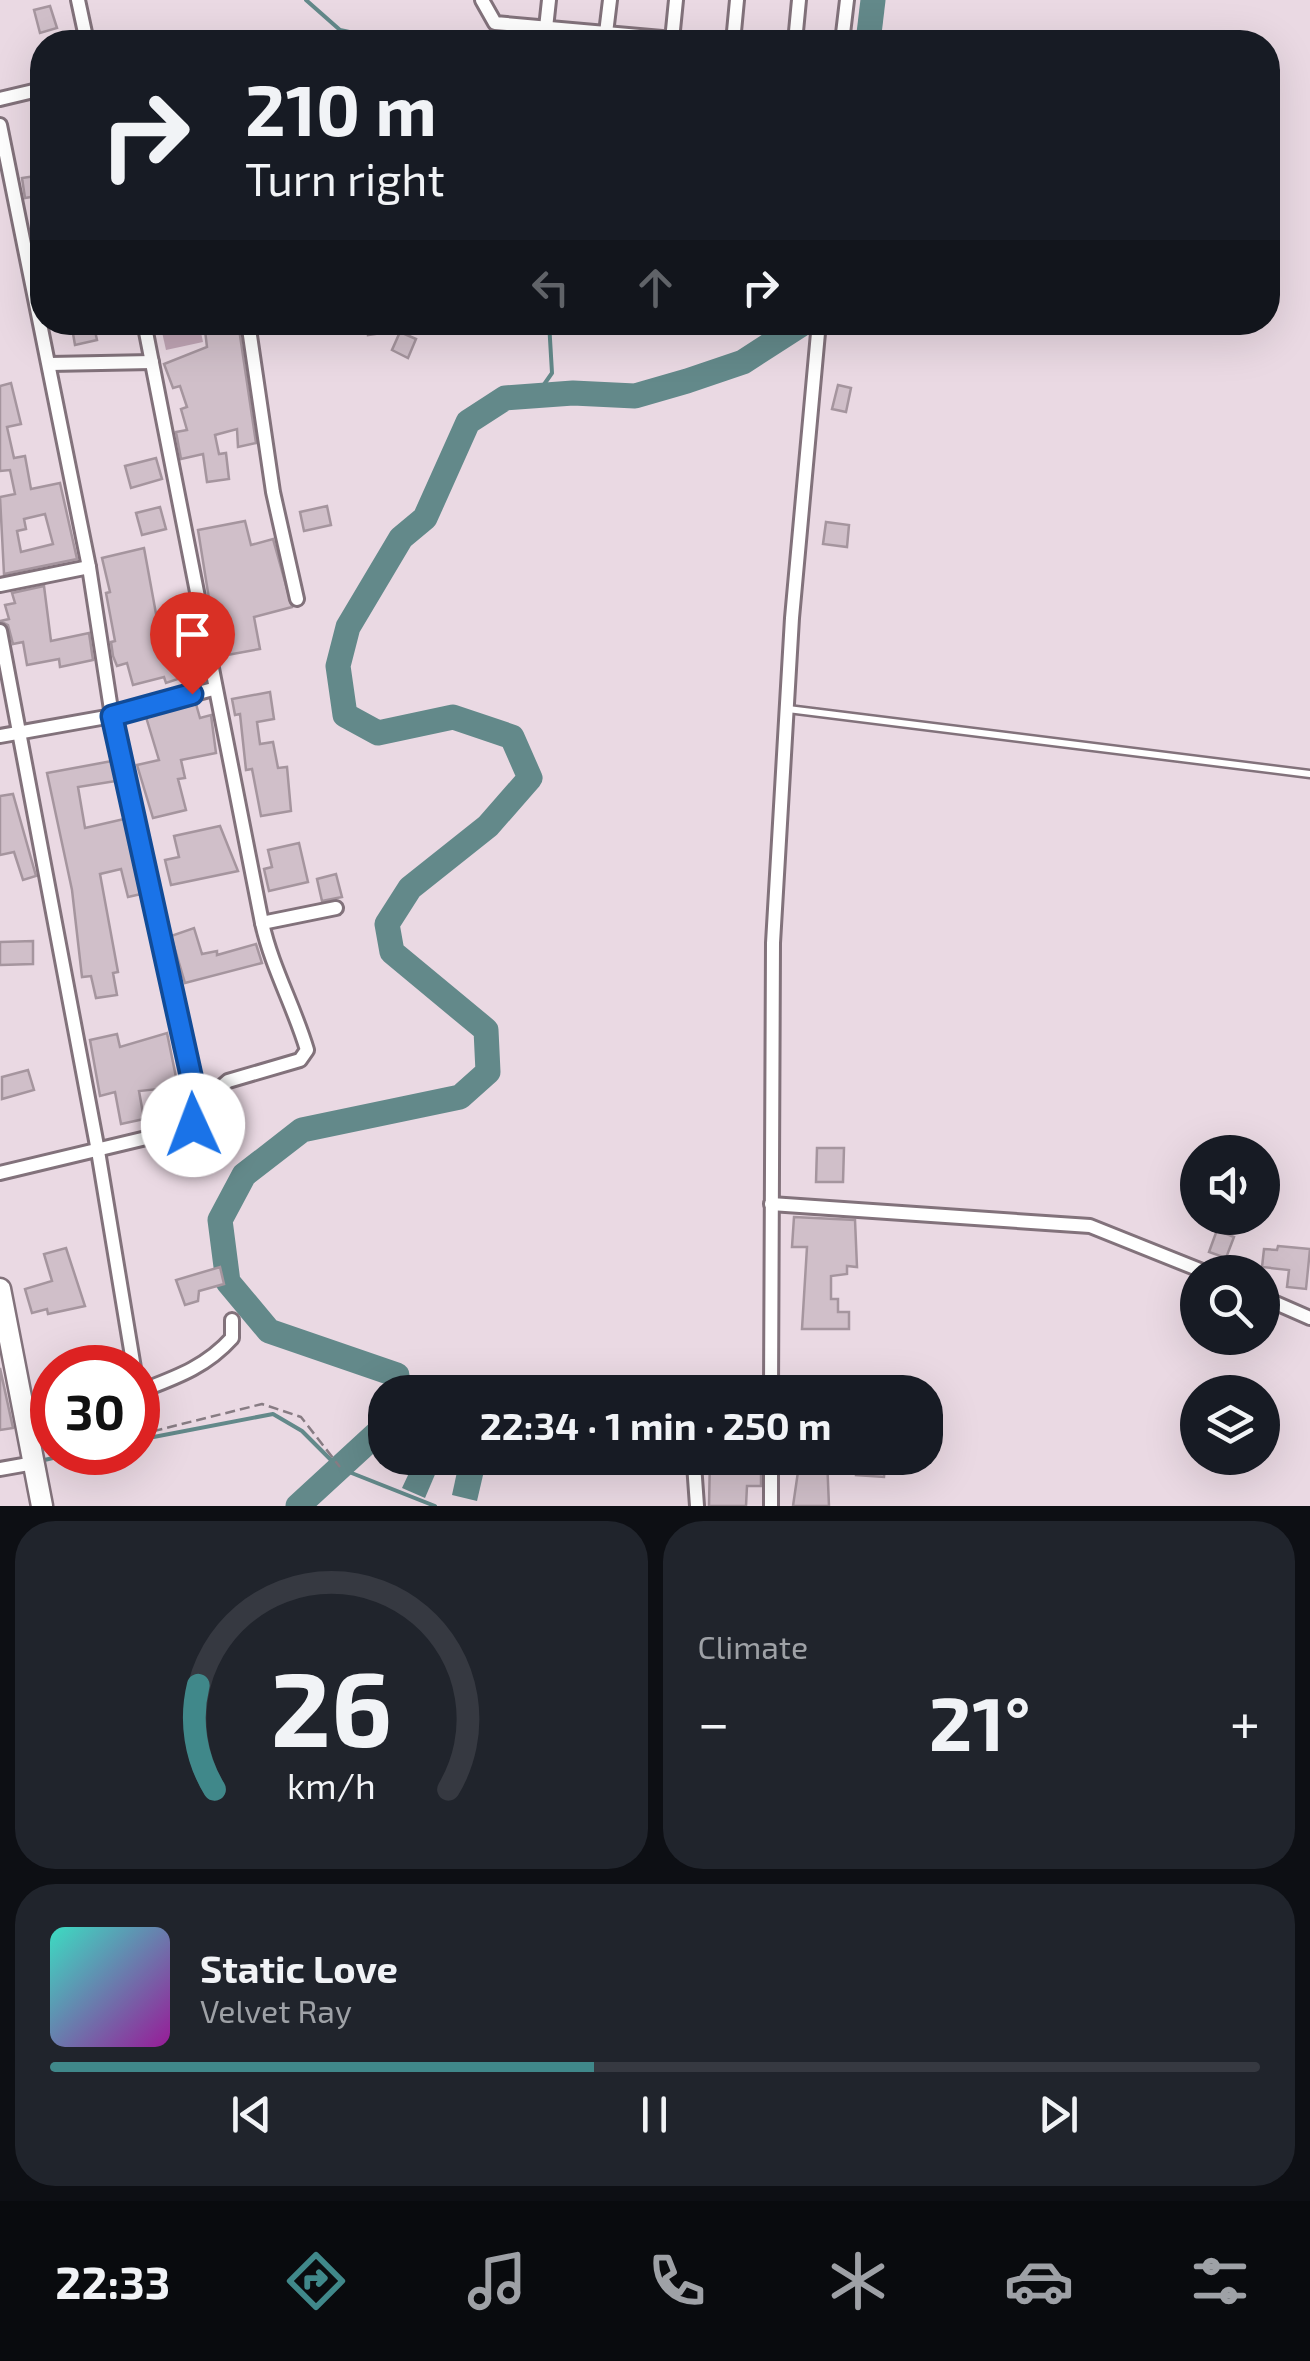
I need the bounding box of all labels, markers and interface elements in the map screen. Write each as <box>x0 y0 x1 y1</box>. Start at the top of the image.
text: 210 m <box>245 66 437 150</box>
icon: right <box>80 70 210 200</box>
text: Turn right <box>245 151 445 205</box>
icon: left <box>523 260 578 315</box>
icon: ahead <box>628 260 683 315</box>
icon: right <box>733 260 788 315</box>
pin <box>150 592 235 695</box>
icon: arrive <box>165 607 220 662</box>
position arrow <box>141 1073 245 1177</box>
map controls <box>1180 1135 1280 1475</box>
button: sound <box>1180 1135 1280 1235</box>
button: search <box>1180 1255 1280 1355</box>
speed limit sign: 30 <box>30 1345 160 1475</box>
button: layers <box>1180 1375 1280 1475</box>
text: 22:34 · 1 min · 250 m <box>480 1402 831 1448</box>
text: Climate <box>698 1627 808 1665</box>
text: 26 <box>270 1643 392 1768</box>
text: 21° <box>929 1676 1031 1766</box>
text: − <box>698 1688 730 1754</box>
text: + <box>1230 1688 1260 1754</box>
text: km/h <box>287 1763 376 1806</box>
text: Static Love <box>200 1945 398 1991</box>
text: Velvet Ray <box>200 1991 352 2029</box>
icon: previous <box>224 2087 279 2142</box>
icon: pause <box>627 2087 682 2142</box>
icon: next <box>1031 2087 1086 2142</box>
icon: directions <box>281 2246 351 2316</box>
icon: music <box>462 2246 532 2316</box>
icon: phone <box>642 2246 712 2316</box>
icon: climate <box>823 2246 893 2316</box>
icon: car <box>1004 2246 1074 2316</box>
icon: filters <box>1185 2246 1255 2316</box>
text: 22:33 <box>55 2254 170 2308</box>

